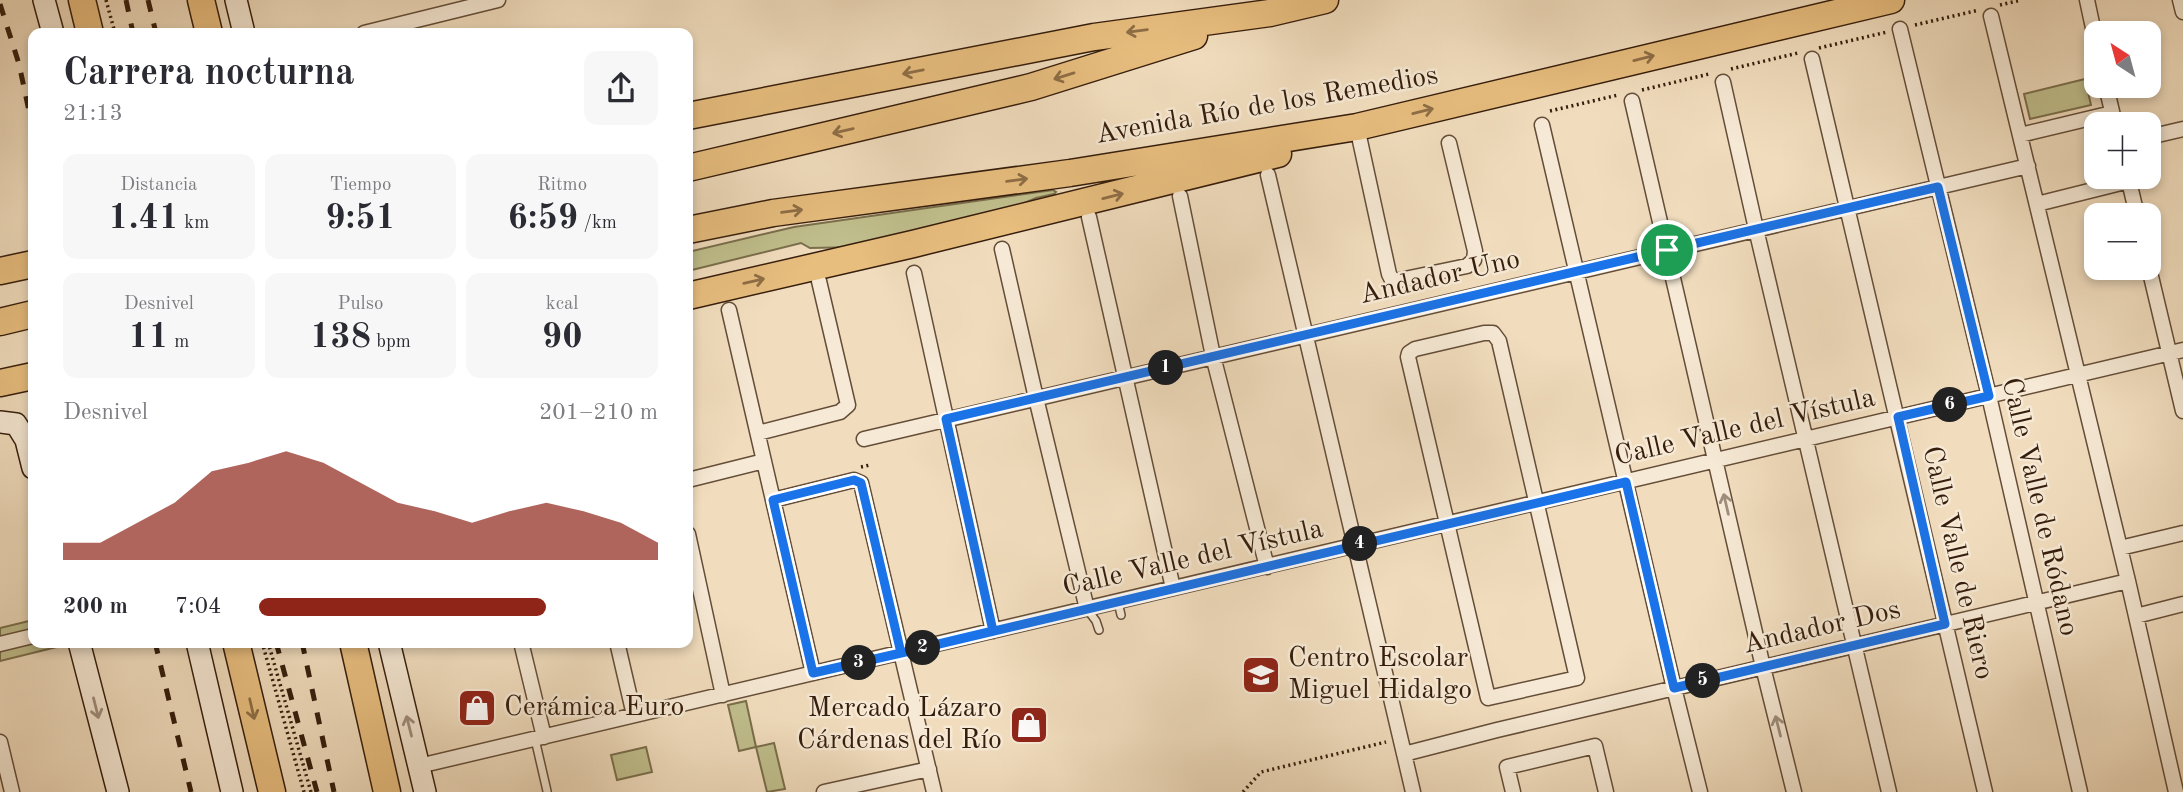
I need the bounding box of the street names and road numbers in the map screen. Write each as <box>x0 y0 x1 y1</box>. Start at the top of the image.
street label: Avenida Río de los Remedios <box>1094 62 1440 150</box>
street label: Andador Uno <box>1357 246 1523 310</box>
street label: Calle Valle de Ródano <box>1996 375 2082 639</box>
street label: Calle Valle del Vístula <box>1612 384 1878 472</box>
street label: Calle Valle de Riero <box>1917 444 1997 682</box>
street label: Calle Valle del Vístula <box>1060 515 1326 603</box>
street label: Andador Dos <box>1741 596 1903 660</box>

